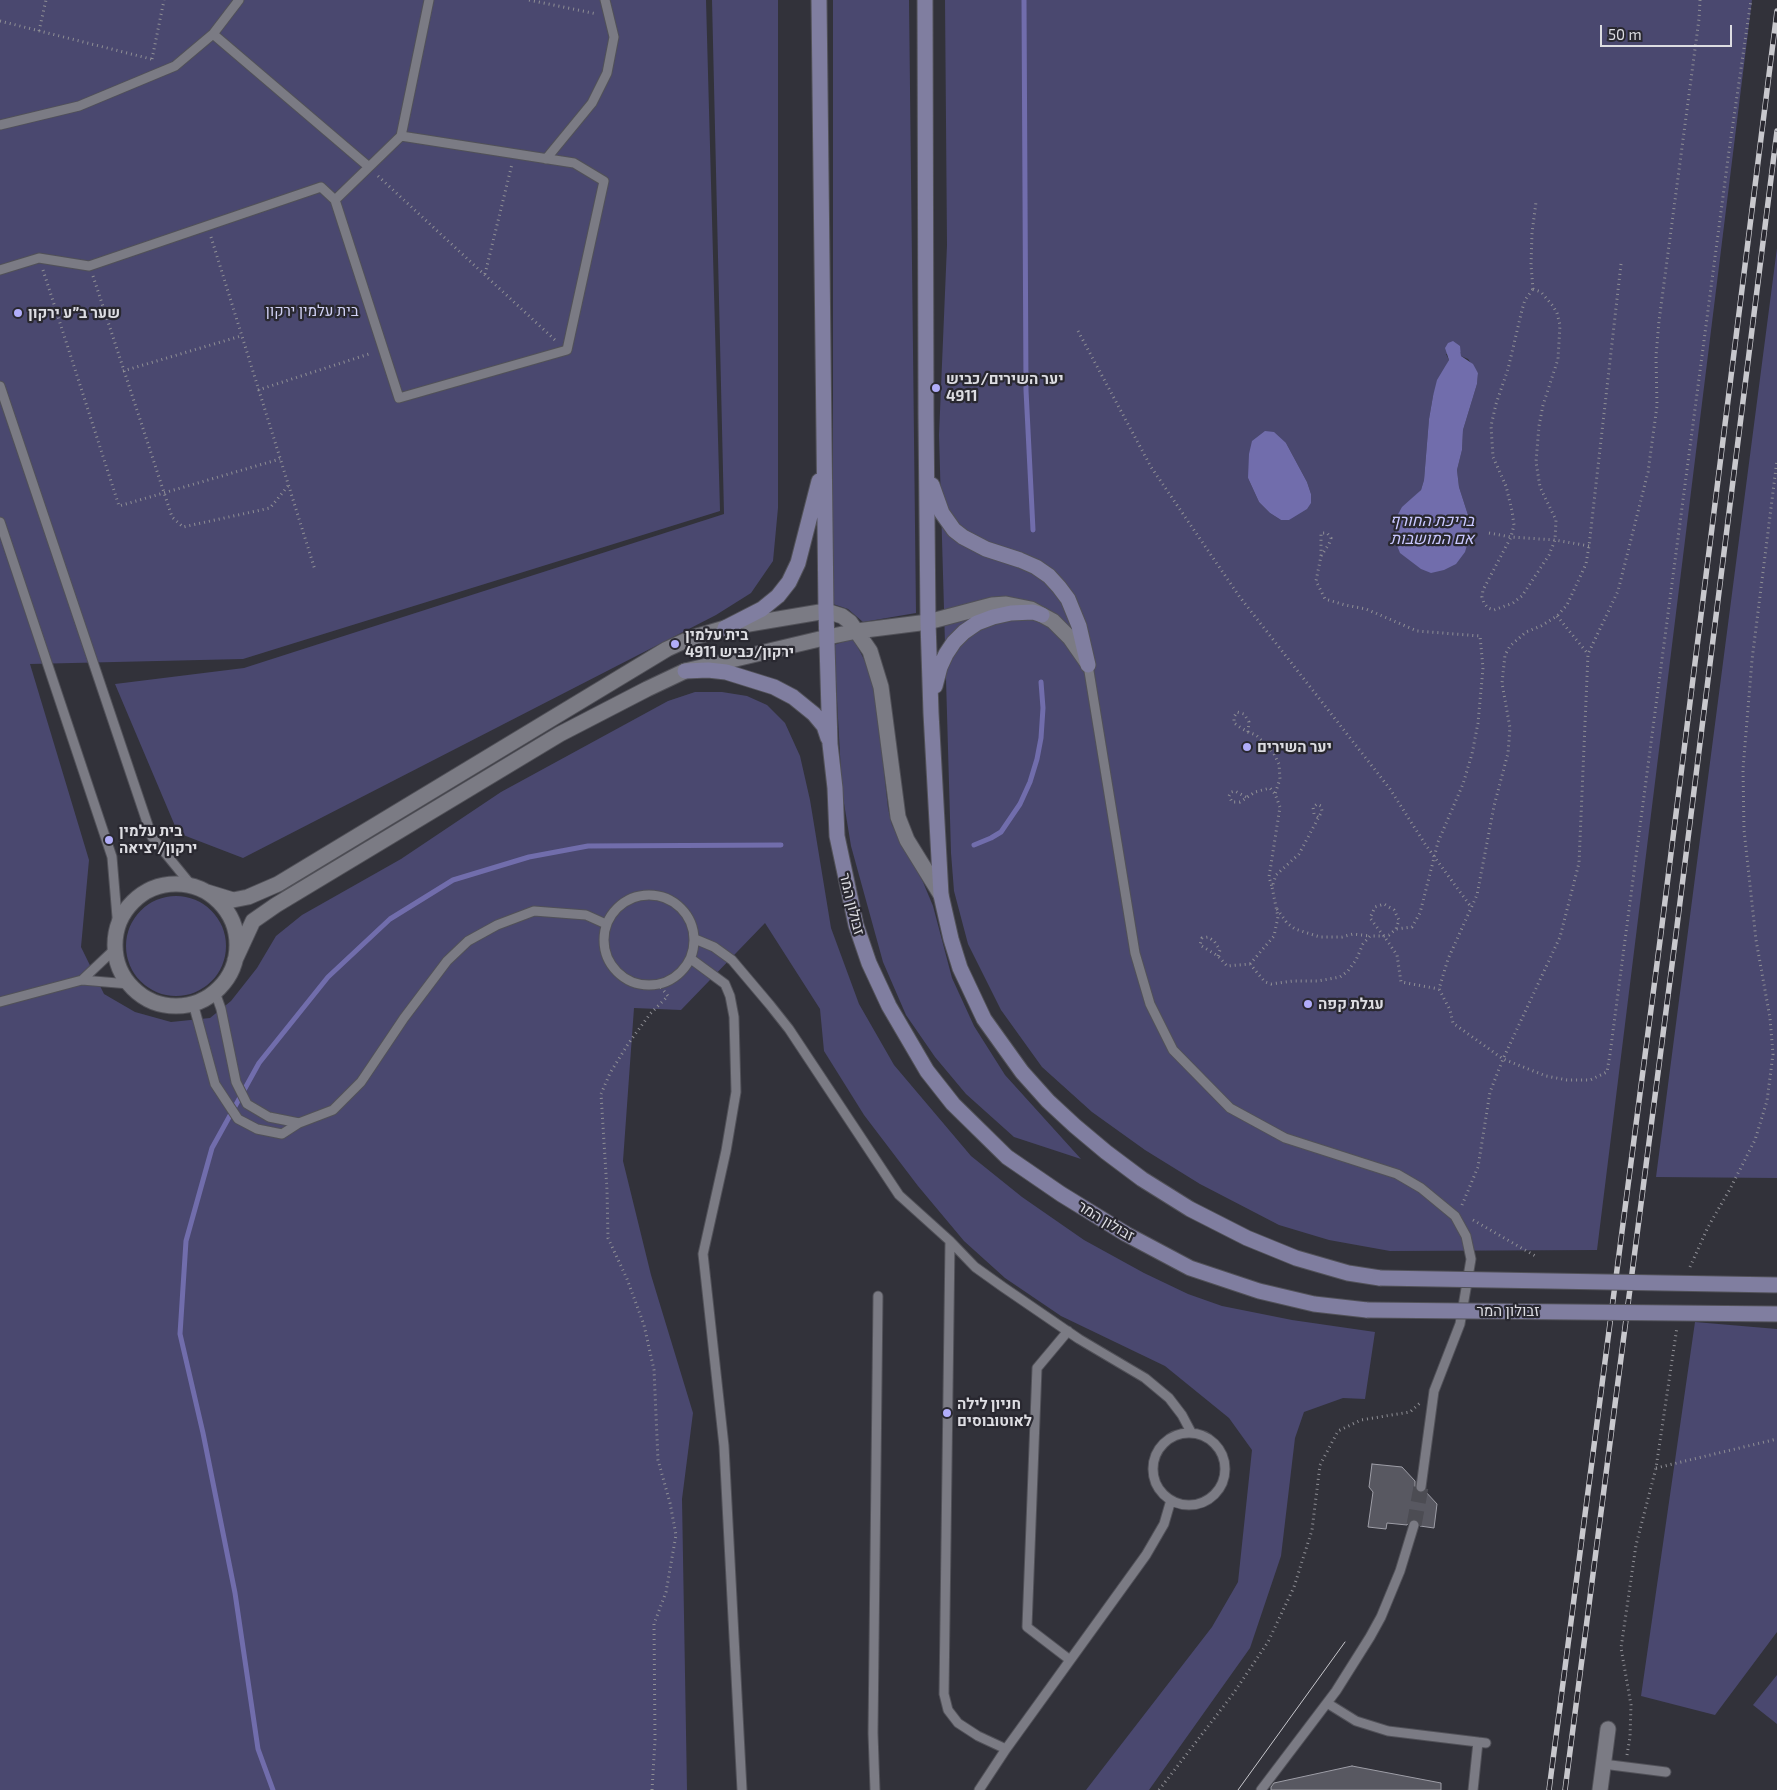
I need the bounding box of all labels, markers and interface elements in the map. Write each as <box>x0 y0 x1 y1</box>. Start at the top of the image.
scale bar <box>1602 15 1734 47</box>
text: 50 m <box>1608 25 1642 43</box>
park label: בית עלמין ירקון <box>265 302 359 320</box>
place label: שער ב״ע ירקון <box>28 304 120 322</box>
marker: שער ב״ע ירקון <box>12 307 24 319</box>
place label: יער השירים/כביש 4911 <box>946 370 1063 405</box>
marker: יער השירים/כביש 4911 <box>930 382 942 394</box>
water label: בריכת החורף אם המושבות <box>1390 511 1474 549</box>
place label: בית עלמין ירקון/כביש 4911 <box>685 626 794 661</box>
marker: בית עלמין ירקון/כביש 4911 <box>669 638 681 650</box>
place label: יער השירים <box>1257 738 1332 756</box>
marker: יער השירים <box>1241 741 1253 753</box>
place label: בית עלמין ירקון/יציאה <box>119 822 197 857</box>
marker: בית עלמין ירקון/יציאה <box>103 834 115 846</box>
street label: זבולון המר <box>836 871 868 937</box>
place label: עגלת קפה <box>1318 995 1384 1013</box>
marker: עגלת קפה <box>1302 998 1314 1010</box>
street label: זבולון המר <box>1074 1197 1138 1245</box>
street label: זבולון המר <box>1476 1302 1540 1320</box>
place label: חניון לילה לאוטובוסים <box>957 1395 1032 1430</box>
marker: חניון לילה לאוטובוסים <box>941 1407 953 1419</box>

